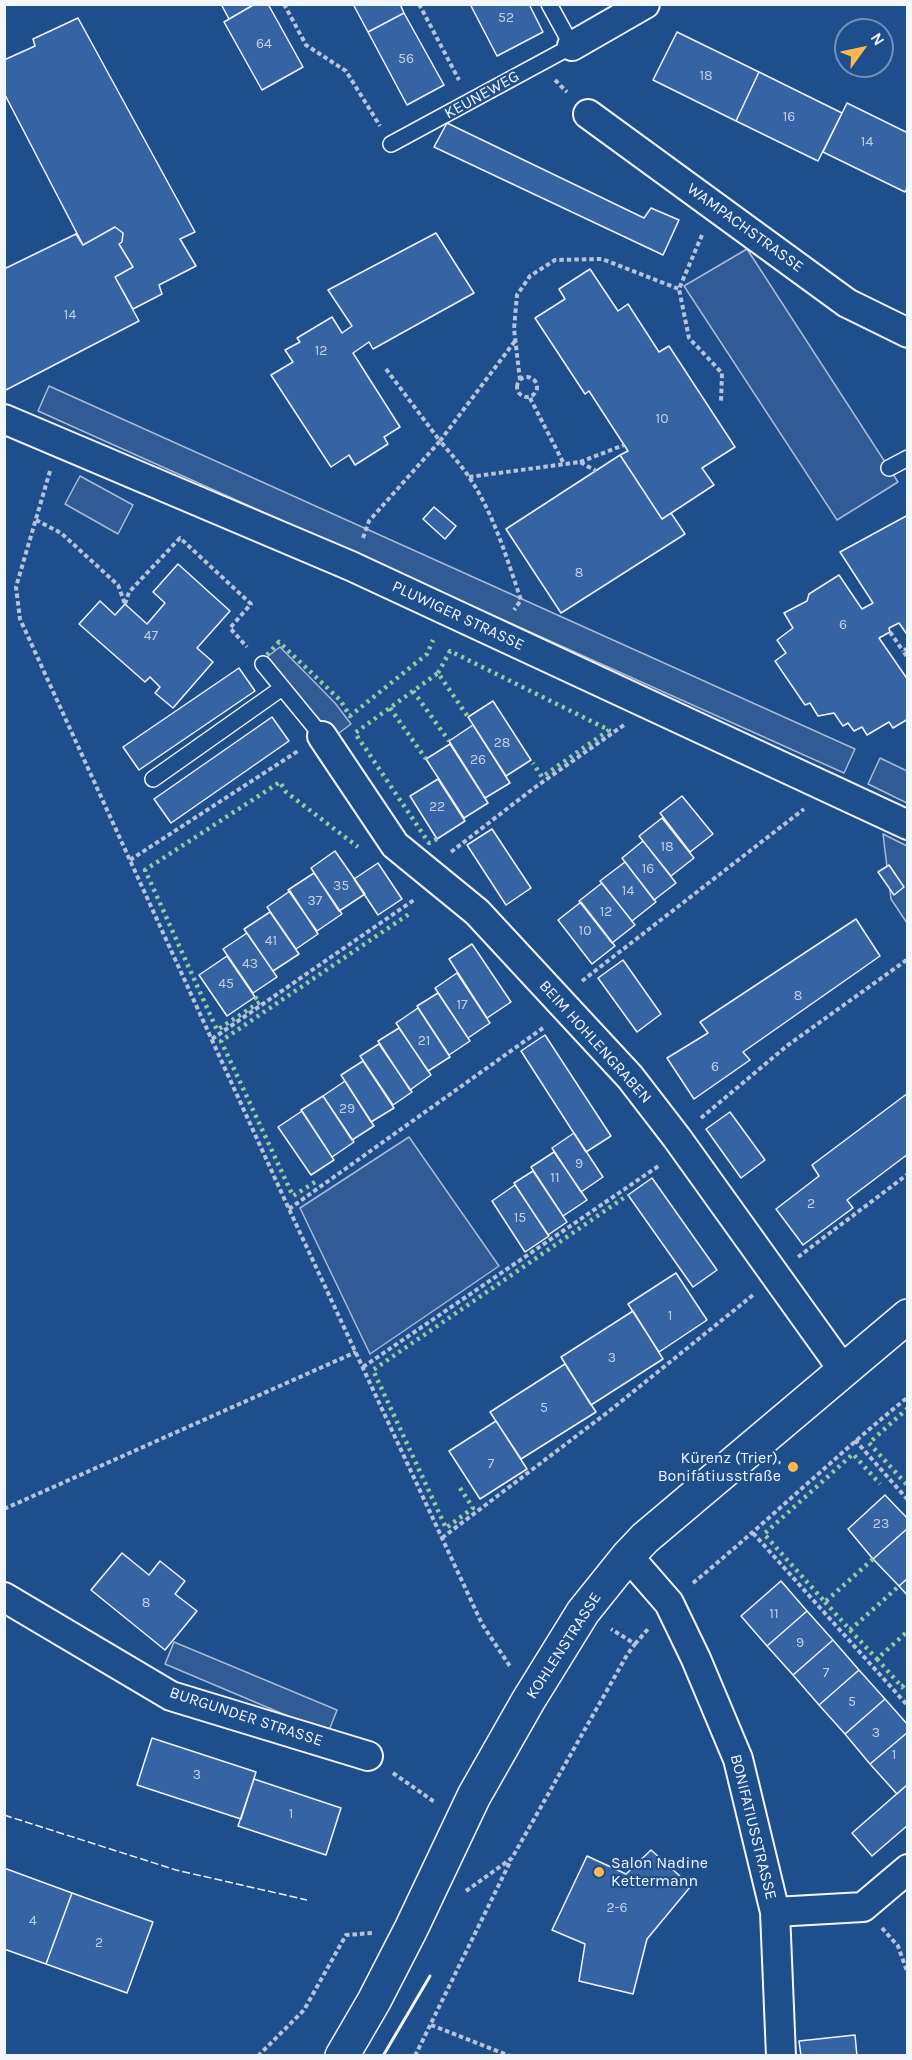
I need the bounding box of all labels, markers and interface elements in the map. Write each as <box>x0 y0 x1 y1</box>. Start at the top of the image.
house number: 52 <box>498 10 514 26</box>
north arrow <box>834 18 894 78</box>
text: N <box>867 29 889 49</box>
house number: 64 <box>256 36 272 52</box>
house number: 56 <box>398 51 414 67</box>
street label: KEUNEWEG <box>441 67 523 123</box>
house number: 18 <box>699 68 713 84</box>
house number: 16 <box>783 109 795 125</box>
house number: 14 <box>861 134 873 150</box>
street label: WAMPACHSTRASSE <box>683 179 807 277</box>
house number: 14 <box>64 307 76 323</box>
house number: 12 <box>315 343 327 359</box>
house number: 10 <box>656 411 668 427</box>
house number: 8 <box>575 565 583 581</box>
street label: PLUWIGER STRASSE <box>389 577 527 655</box>
house number: 6 <box>839 617 847 633</box>
house number: 47 <box>144 628 158 644</box>
house number: 28 <box>494 735 510 751</box>
house number: 26 <box>470 752 486 768</box>
house number: 22 <box>429 799 445 815</box>
house number: 18 <box>660 839 674 855</box>
house number: 16 <box>642 861 654 877</box>
house number: 35 <box>333 878 349 894</box>
house number: 14 <box>622 883 634 899</box>
house number: 37 <box>308 893 322 909</box>
house number: 12 <box>600 904 612 920</box>
house number: 10 <box>579 923 591 939</box>
house number: 41 <box>265 933 277 949</box>
house number: 43 <box>242 956 258 972</box>
house number: 45 <box>218 976 234 992</box>
street label: BEIM HOHLENGRABEN <box>535 976 655 1108</box>
house number: 8 <box>794 988 802 1004</box>
house number: 17 <box>456 997 468 1013</box>
house number: 21 <box>418 1033 430 1049</box>
house number: 6 <box>711 1059 719 1075</box>
house number: 29 <box>339 1101 355 1117</box>
house number: 9 <box>575 1156 583 1172</box>
house number: 11 <box>550 1170 560 1186</box>
house number: 2 <box>807 1196 815 1212</box>
house number: 15 <box>514 1210 526 1226</box>
house number: 1 <box>668 1308 672 1324</box>
house number: 3 <box>608 1350 616 1366</box>
house number: 5 <box>540 1400 548 1416</box>
place label: Kürenz (Trier), Bonifatiusstraße <box>658 1448 781 1486</box>
house number: 7 <box>488 1456 494 1472</box>
marker: Kürenz (Trier), Bonifatiusstraße <box>786 1460 800 1474</box>
house number: 23 <box>873 1516 889 1532</box>
street label: KOHLENSTRASSE <box>522 1589 606 1703</box>
house number: 8 <box>142 1595 150 1611</box>
house number: 11 <box>769 1606 779 1622</box>
house number: 9 <box>796 1635 804 1651</box>
house number: 7 <box>823 1665 829 1681</box>
street label: BURGUNDER STRASSE <box>167 1683 325 1751</box>
house number: 5 <box>848 1694 856 1710</box>
house number: 3 <box>872 1725 880 1741</box>
house number: 1 <box>892 1747 896 1763</box>
street label: BONIFATIUSSTRASSE <box>726 1752 780 1902</box>
house number: 3 <box>193 1767 201 1783</box>
house number: 1 <box>289 1806 293 1822</box>
place label: Salon Nadine Kettermann <box>611 1853 708 1891</box>
marker: Salon Nadine Kettermann <box>592 1865 606 1879</box>
house number: 2-6 <box>607 1900 627 1916</box>
house number: 4 <box>29 1913 37 1929</box>
house number: 2 <box>95 1935 103 1951</box>

